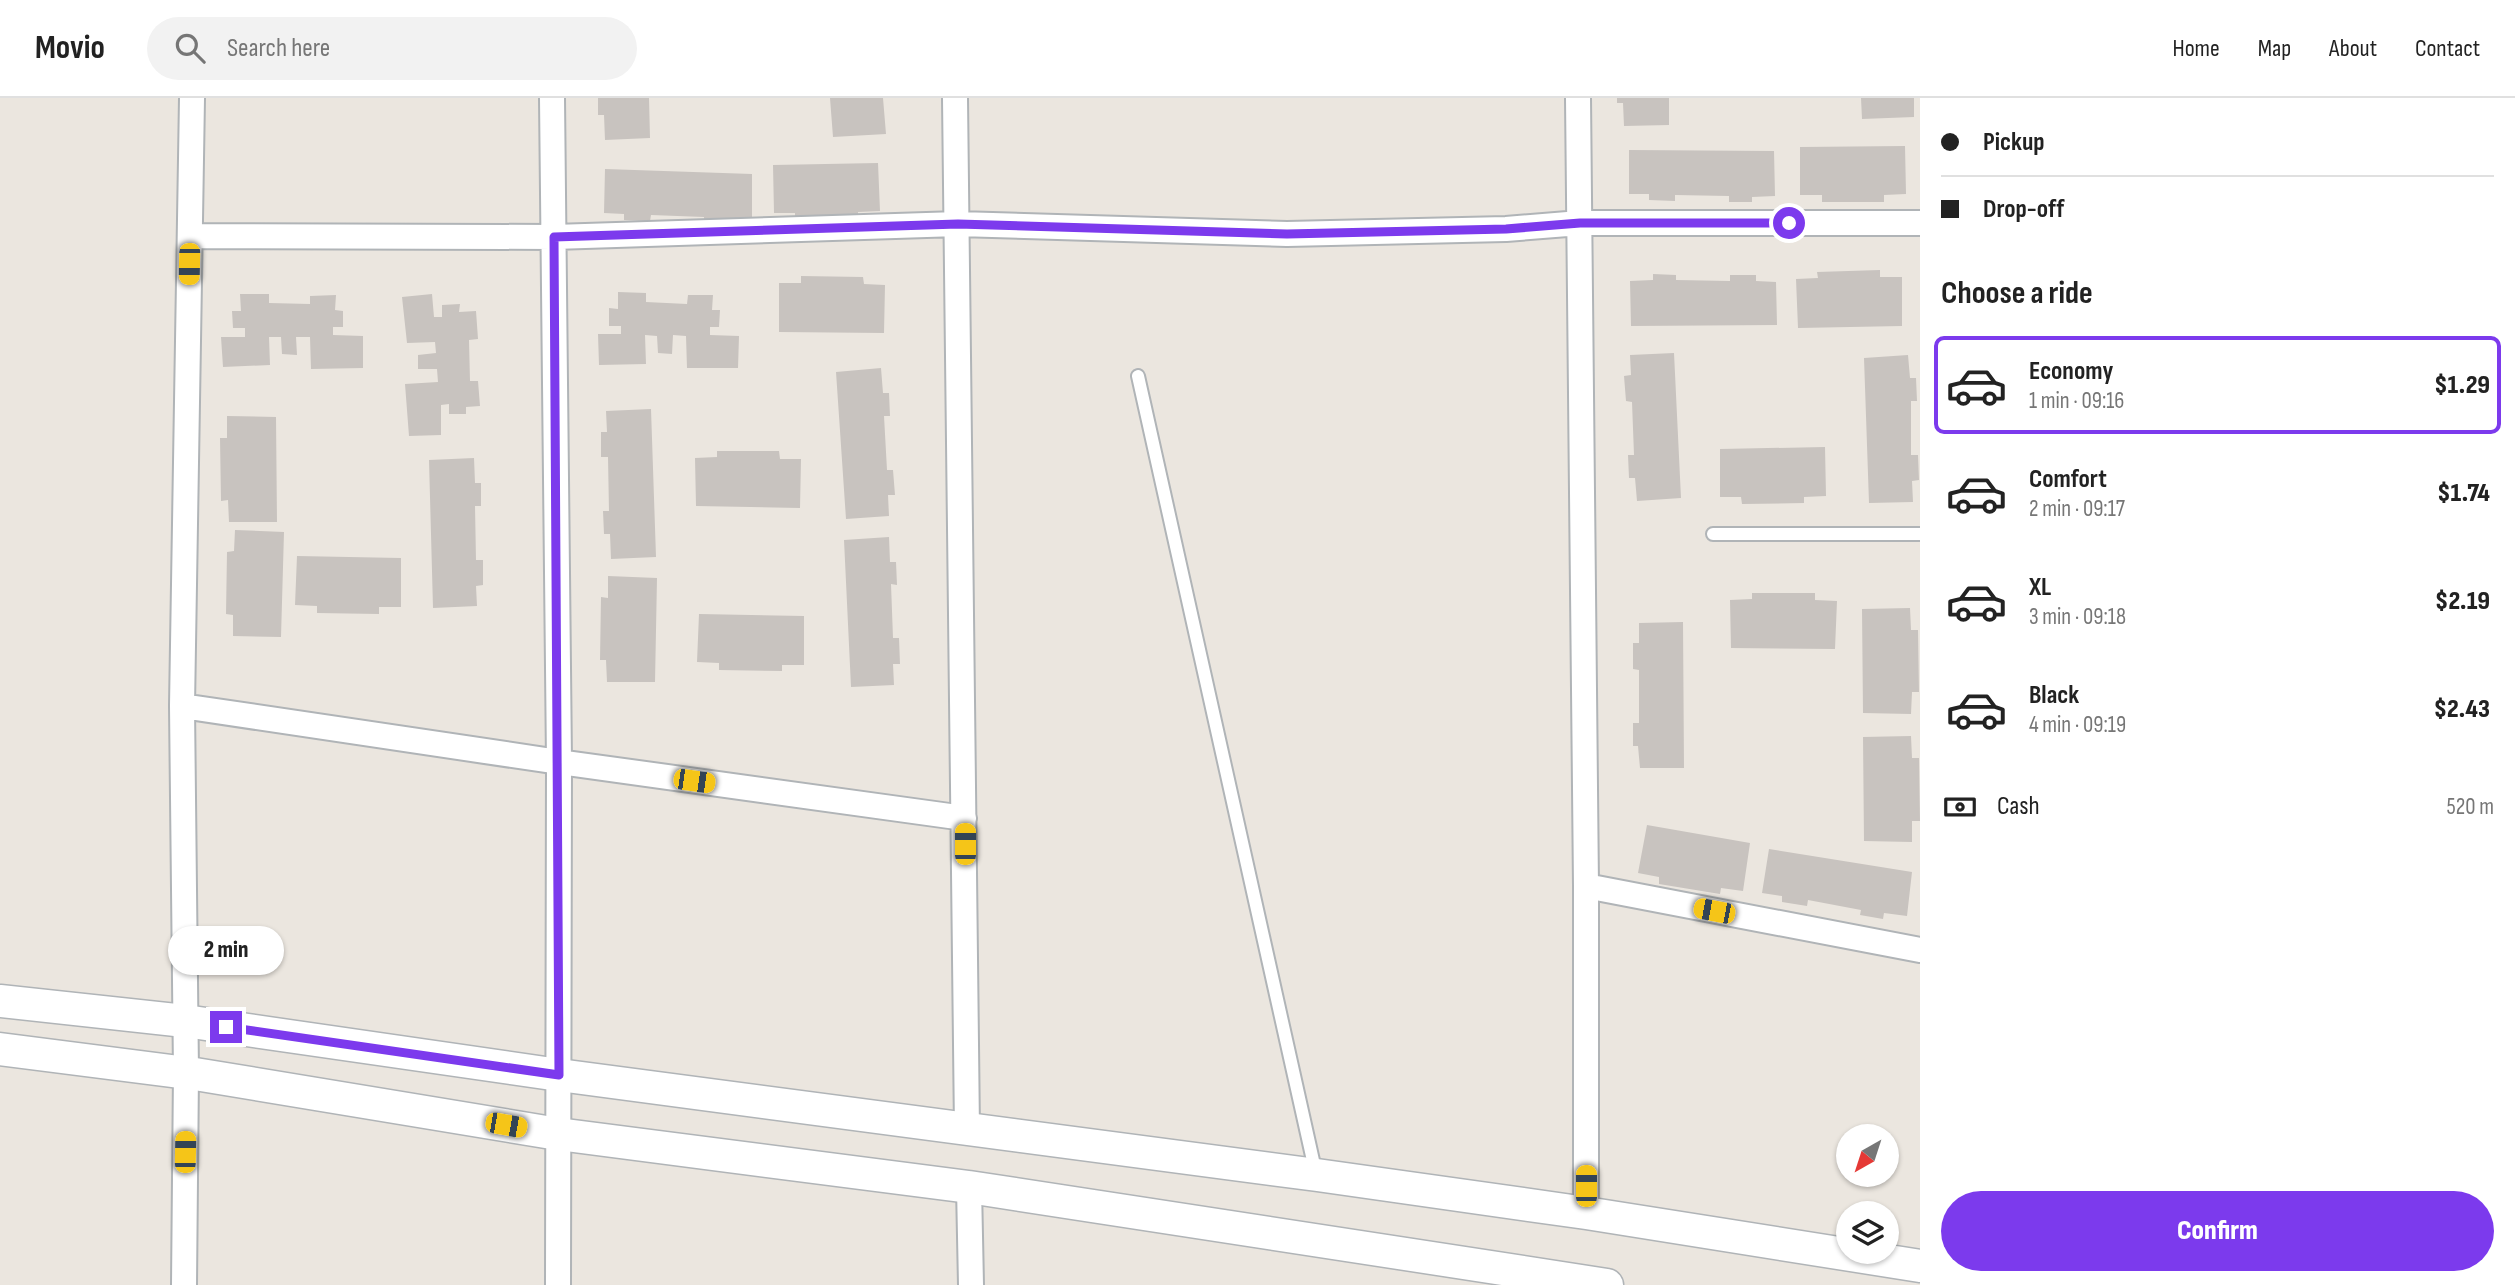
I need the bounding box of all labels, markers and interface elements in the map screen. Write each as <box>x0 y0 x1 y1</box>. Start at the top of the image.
search box <box>147 17 637 80</box>
text: Movio <box>35 28 105 68</box>
icon: search <box>171 29 209 67</box>
text: Search here <box>227 33 330 64</box>
text: Home <box>2172 34 2220 63</box>
text: Map <box>2258 34 2291 63</box>
text: About <box>2329 34 2377 63</box>
text: Contact <box>2415 34 2480 63</box>
text: Pickup <box>1983 127 2045 158</box>
text: Drop-off <box>1983 194 2064 225</box>
route start <box>1773 207 1805 239</box>
car <box>179 243 200 285</box>
text: Choose a ride <box>1941 274 2093 313</box>
icon: car <box>1945 354 2008 417</box>
text: Economy <box>2029 356 2113 387</box>
text: $1.29 <box>2434 370 2490 401</box>
text: 1 min · 09:16 <box>2029 387 2124 415</box>
icon: car <box>1945 462 2008 525</box>
text: Comfort <box>2029 464 2107 495</box>
text: $1.74 <box>2437 478 2490 509</box>
text: 2 min · 09:17 <box>2029 495 2125 523</box>
icon: car <box>1945 570 2008 633</box>
text: XL <box>2029 572 2051 603</box>
text: $2.19 <box>2435 586 2490 617</box>
text: 3 min · 09:18 <box>2029 603 2126 631</box>
icon: car <box>1945 678 2008 741</box>
text: Black <box>2029 680 2079 711</box>
text: $2.43 <box>2434 694 2490 725</box>
text: 4 min · 09:19 <box>2029 711 2126 739</box>
car <box>672 768 717 794</box>
icon: cash <box>1941 788 1979 826</box>
text: Cash <box>1997 791 2040 822</box>
text: 520 m <box>2447 793 2494 821</box>
car <box>955 823 976 865</box>
car <box>1692 897 1737 925</box>
callout: 2 min <box>168 926 284 974</box>
text: 2 min <box>204 936 248 964</box>
route end <box>210 1011 242 1043</box>
car <box>484 1111 529 1139</box>
north arrow <box>1836 1124 1899 1186</box>
map controls <box>1836 1124 1899 1264</box>
car <box>175 1131 196 1173</box>
car <box>1576 1165 1597 1207</box>
button: Confirm <box>1941 1191 2494 1271</box>
button: layers <box>1836 1201 1899 1264</box>

